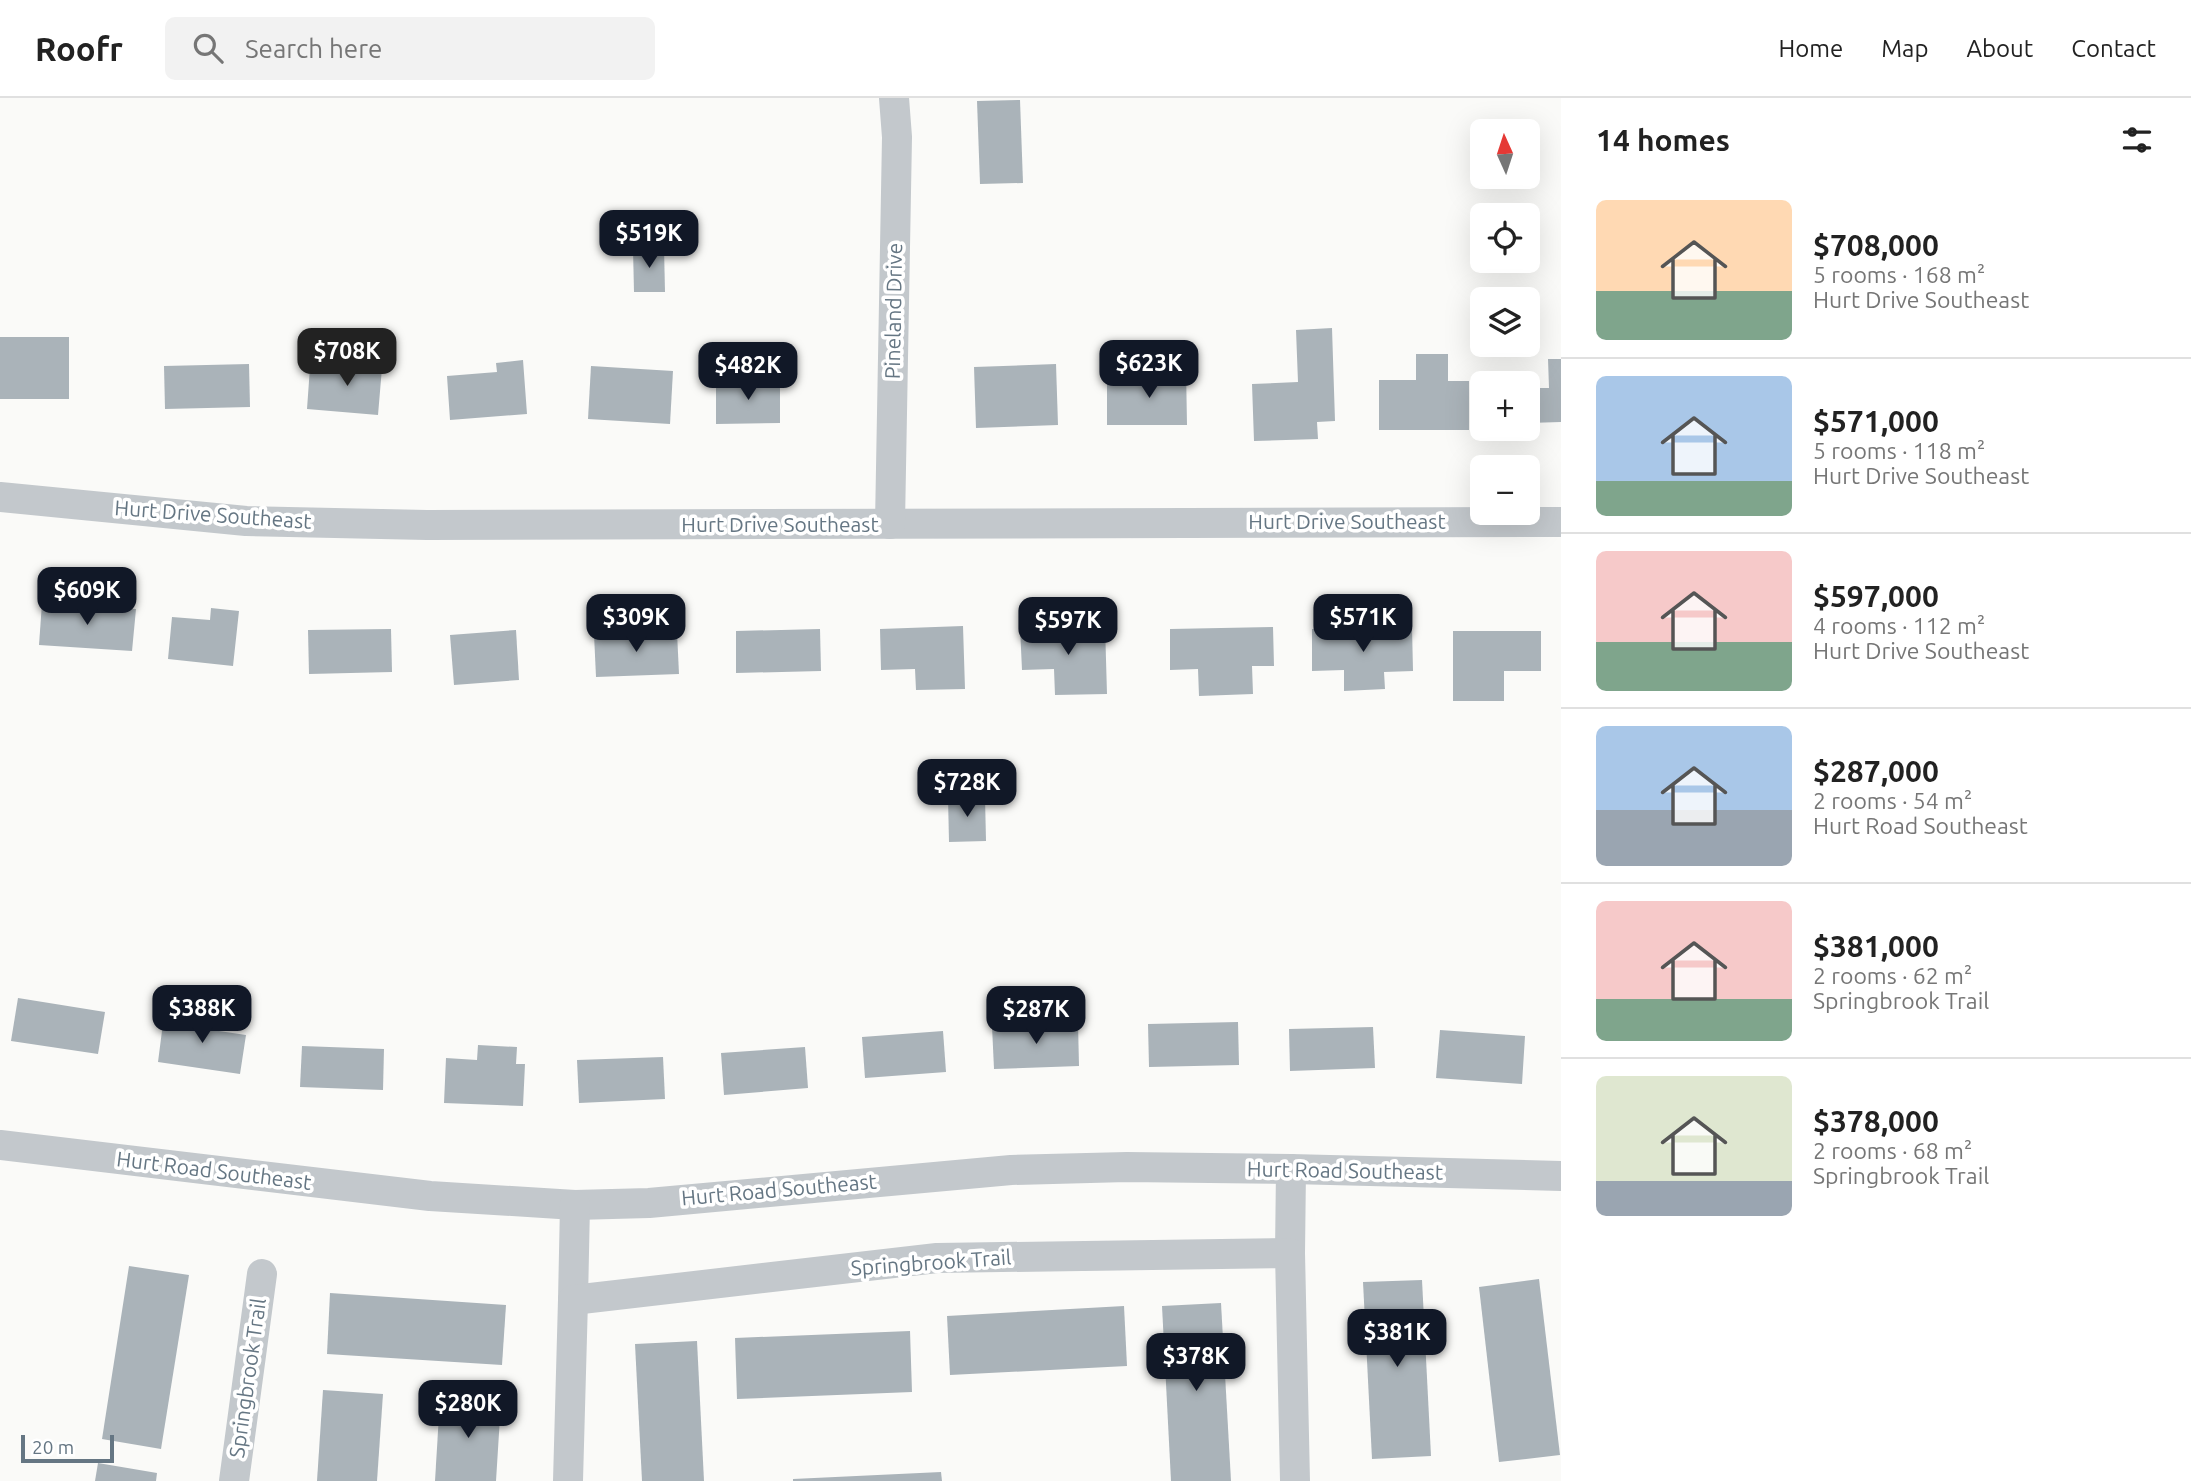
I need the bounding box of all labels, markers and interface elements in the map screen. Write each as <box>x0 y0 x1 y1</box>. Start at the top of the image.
search box <box>165 17 655 80</box>
icon: search <box>189 29 227 67</box>
text: Roofr <box>35 30 123 67</box>
text: Search here <box>245 34 382 63</box>
text: Home <box>1778 35 1843 62</box>
text: Map <box>1881 35 1928 62</box>
text: About <box>1966 35 2033 62</box>
text: Contact <box>2071 35 2156 62</box>
north arrow <box>1470 119 1540 189</box>
map controls <box>1470 119 1540 525</box>
icon: filters <box>2118 121 2156 159</box>
text: 14 homes <box>1596 123 1730 157</box>
button: locate <box>1470 203 1540 273</box>
pin: $519K <box>600 211 698 270</box>
text: $519K <box>615 220 683 245</box>
icon: home <box>1652 228 1736 312</box>
text: $708,000 <box>1813 228 1939 262</box>
street label: Pineland Drive <box>880 243 906 379</box>
text: 5 rooms · 168 m² <box>1813 262 1985 287</box>
button: layers <box>1470 287 1540 357</box>
text: Hurt Drive Southeast <box>1813 287 2029 312</box>
pin: $708K <box>298 328 396 388</box>
text: $708K <box>313 338 381 363</box>
pin: $623K <box>1100 341 1198 400</box>
pin: $482K <box>699 342 797 402</box>
text: $623K <box>1115 350 1183 375</box>
text: $482K <box>714 352 782 377</box>
button: + <box>1470 371 1540 441</box>
icon: home <box>1652 404 1736 488</box>
text: $571,000 <box>1813 404 1939 438</box>
text: 5 rooms · 118 m² <box>1813 438 1985 463</box>
button: − <box>1470 455 1540 525</box>
text: Hurt Drive Southeast <box>1813 463 2029 488</box>
street label: Hurt Drive Southeast <box>114 495 312 533</box>
street label: Hurt Drive Southeast <box>1248 509 1446 533</box>
street label: Hurt Drive Southeast <box>681 512 879 536</box>
pin: $609K <box>38 568 136 627</box>
text: $609K <box>53 577 121 602</box>
icon: home <box>1652 579 1736 663</box>
text: $597,000 <box>1813 579 1939 613</box>
pin: $309K <box>587 594 685 654</box>
pin: $571K <box>1314 594 1412 654</box>
pin: $597K <box>1019 598 1117 657</box>
text: $309K <box>602 604 670 629</box>
text: $571K <box>1329 604 1397 629</box>
text: $597K <box>1034 607 1102 632</box>
text: 4 rooms · 112 m² <box>1813 613 1985 638</box>
text: Hurt Drive Southeast <box>1813 638 2029 663</box>
icon: home <box>1652 754 1736 838</box>
text: $287,000 <box>1813 754 1939 788</box>
pin: $728K <box>918 760 1016 819</box>
text: $728K <box>933 769 1001 794</box>
text: 2 rooms · 54 m² <box>1813 788 1972 813</box>
text: Hurt Road Southeast <box>1813 813 2028 838</box>
icon: home <box>1652 929 1736 1013</box>
text: $381,000 <box>1813 929 1939 963</box>
text: 2 rooms · 62 m² <box>1813 963 1972 988</box>
pin: $388K <box>153 986 251 1045</box>
pin: $287K <box>987 986 1085 1046</box>
text: Springbrook Trail <box>1813 988 1989 1013</box>
text: $388K <box>168 995 236 1020</box>
text: $287K <box>1002 996 1070 1021</box>
icon: home <box>1652 1104 1736 1188</box>
text: $378,000 <box>1813 1104 1939 1138</box>
text: 2 rooms · 68 m² <box>1813 1138 1972 1163</box>
street label: Hurt Road Southeast <box>115 1146 313 1194</box>
street label: Hurt Road Southeast <box>1247 1156 1443 1184</box>
text: Springbrook Trail <box>1813 1163 1989 1188</box>
street label: Hurt Road Southeast <box>680 1169 878 1210</box>
street label: Springbrook Trail <box>850 1244 1012 1280</box>
street label: Springbrook Trail <box>224 1297 270 1459</box>
pin: $381K <box>1348 1310 1446 1369</box>
text: $381K <box>1363 1319 1431 1344</box>
pin: $378K <box>1147 1334 1245 1393</box>
text: $378K <box>1162 1343 1230 1368</box>
pin: $280K <box>419 1380 517 1440</box>
text: $280K <box>434 1390 502 1415</box>
scale bar <box>21 1432 114 1464</box>
text: 20 m <box>32 1436 74 1458</box>

